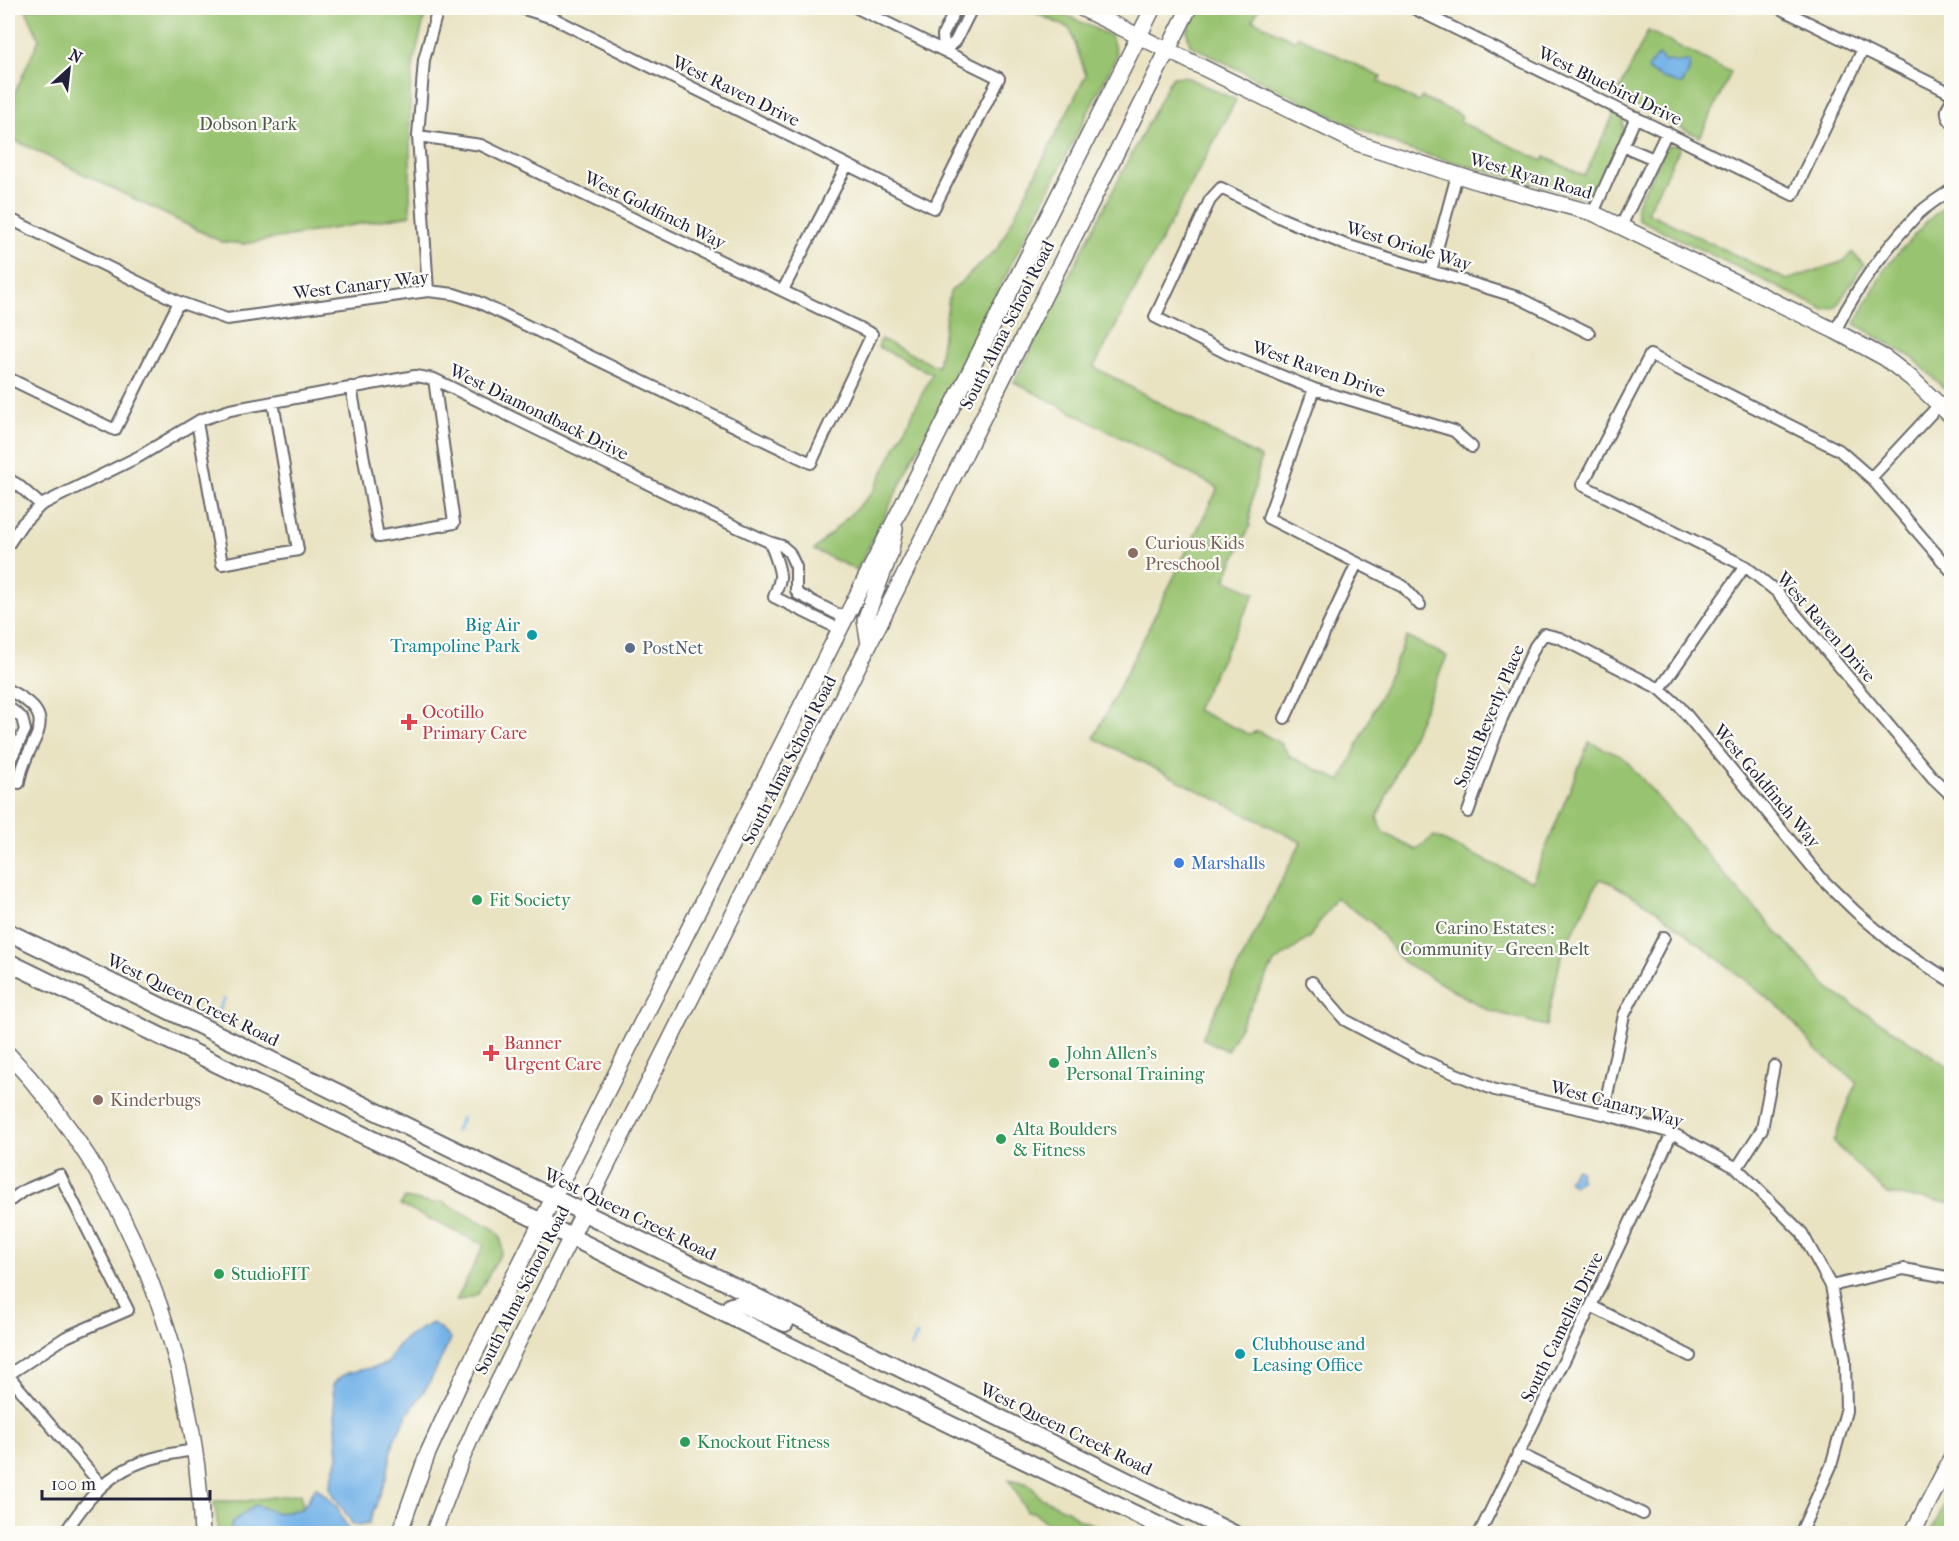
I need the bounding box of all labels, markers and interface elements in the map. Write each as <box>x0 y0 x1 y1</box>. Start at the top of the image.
north arrow <box>39 39 99 99</box>
street label: West Bluebird Drive <box>1533 42 1685 130</box>
text: N <box>66 45 86 68</box>
street label: West Raven Drive <box>668 51 803 132</box>
park label: Dobson Park <box>199 114 298 135</box>
street label: West Ryan Road <box>1466 149 1595 204</box>
street label: West Goldfinch Way <box>580 167 730 254</box>
street label: West Oriole Way <box>1343 217 1475 276</box>
street label: South Alma School Road <box>956 237 1059 413</box>
street label: West Canary Way <box>291 267 432 304</box>
street label: West Raven Drive <box>1249 337 1388 402</box>
street label: West Diamondback Drive <box>445 360 632 465</box>
place label: Curious Kids Preschool <box>1145 533 1245 575</box>
marker: Curious Kids Preschool <box>1126 546 1140 560</box>
street label: West Raven Drive <box>1771 567 1879 687</box>
place label: Big Air Trampoline Park <box>390 615 521 657</box>
marker: Big Air Trampoline Park <box>525 628 539 642</box>
place label: PostNet <box>642 638 704 659</box>
marker: PostNet <box>623 641 637 655</box>
street label: South Beverly Place <box>1450 641 1529 791</box>
street label: South Alma School Road <box>738 672 841 848</box>
place label: Ocotillo Primary Care <box>422 702 527 744</box>
marker: Ocotillo Primary Care <box>400 713 418 731</box>
street label: West Goldfinch Way <box>1708 719 1825 854</box>
place label: Marshalls <box>1191 853 1265 874</box>
marker: Marshalls <box>1172 856 1186 870</box>
place label: Fit Society <box>489 890 572 911</box>
marker: Fit Society <box>470 893 484 907</box>
park label: Carino Estates : Community - Green Belt <box>1400 918 1590 960</box>
street label: West Queen Creek Road <box>102 949 282 1051</box>
place label: Banner Urgent Care <box>504 1033 602 1075</box>
place label: John Allen's Personal Training <box>1064 1043 1205 1085</box>
marker: Banner Urgent Care <box>482 1044 500 1062</box>
marker: John Allen's Personal Training <box>1047 1056 1061 1070</box>
street label: West Canary Way <box>1547 1076 1687 1133</box>
place label: Kinderbugs <box>110 1090 201 1111</box>
marker: Kinderbugs <box>91 1093 105 1107</box>
place label: Alta Boulders & Fitness <box>1012 1119 1117 1161</box>
marker: Alta Boulders & Fitness <box>994 1132 1008 1146</box>
street label: West Queen Creek Road <box>539 1163 719 1265</box>
street label: South Alma School Road <box>471 1202 574 1378</box>
street label: South Camellia Drive <box>1517 1249 1608 1406</box>
place label: StudioFIT <box>231 1264 310 1285</box>
marker: StudioFIT <box>212 1267 226 1281</box>
place label: Clubhouse and Leasing Office <box>1252 1334 1366 1376</box>
marker: Clubhouse and Leasing Office <box>1233 1347 1247 1361</box>
street label: West Queen Creek Road <box>975 1378 1155 1480</box>
place label: Knockout Fitness <box>697 1432 830 1453</box>
marker: Knockout Fitness <box>678 1435 692 1449</box>
scale bar <box>42 1463 210 1501</box>
text: 100 m <box>51 1474 96 1495</box>

